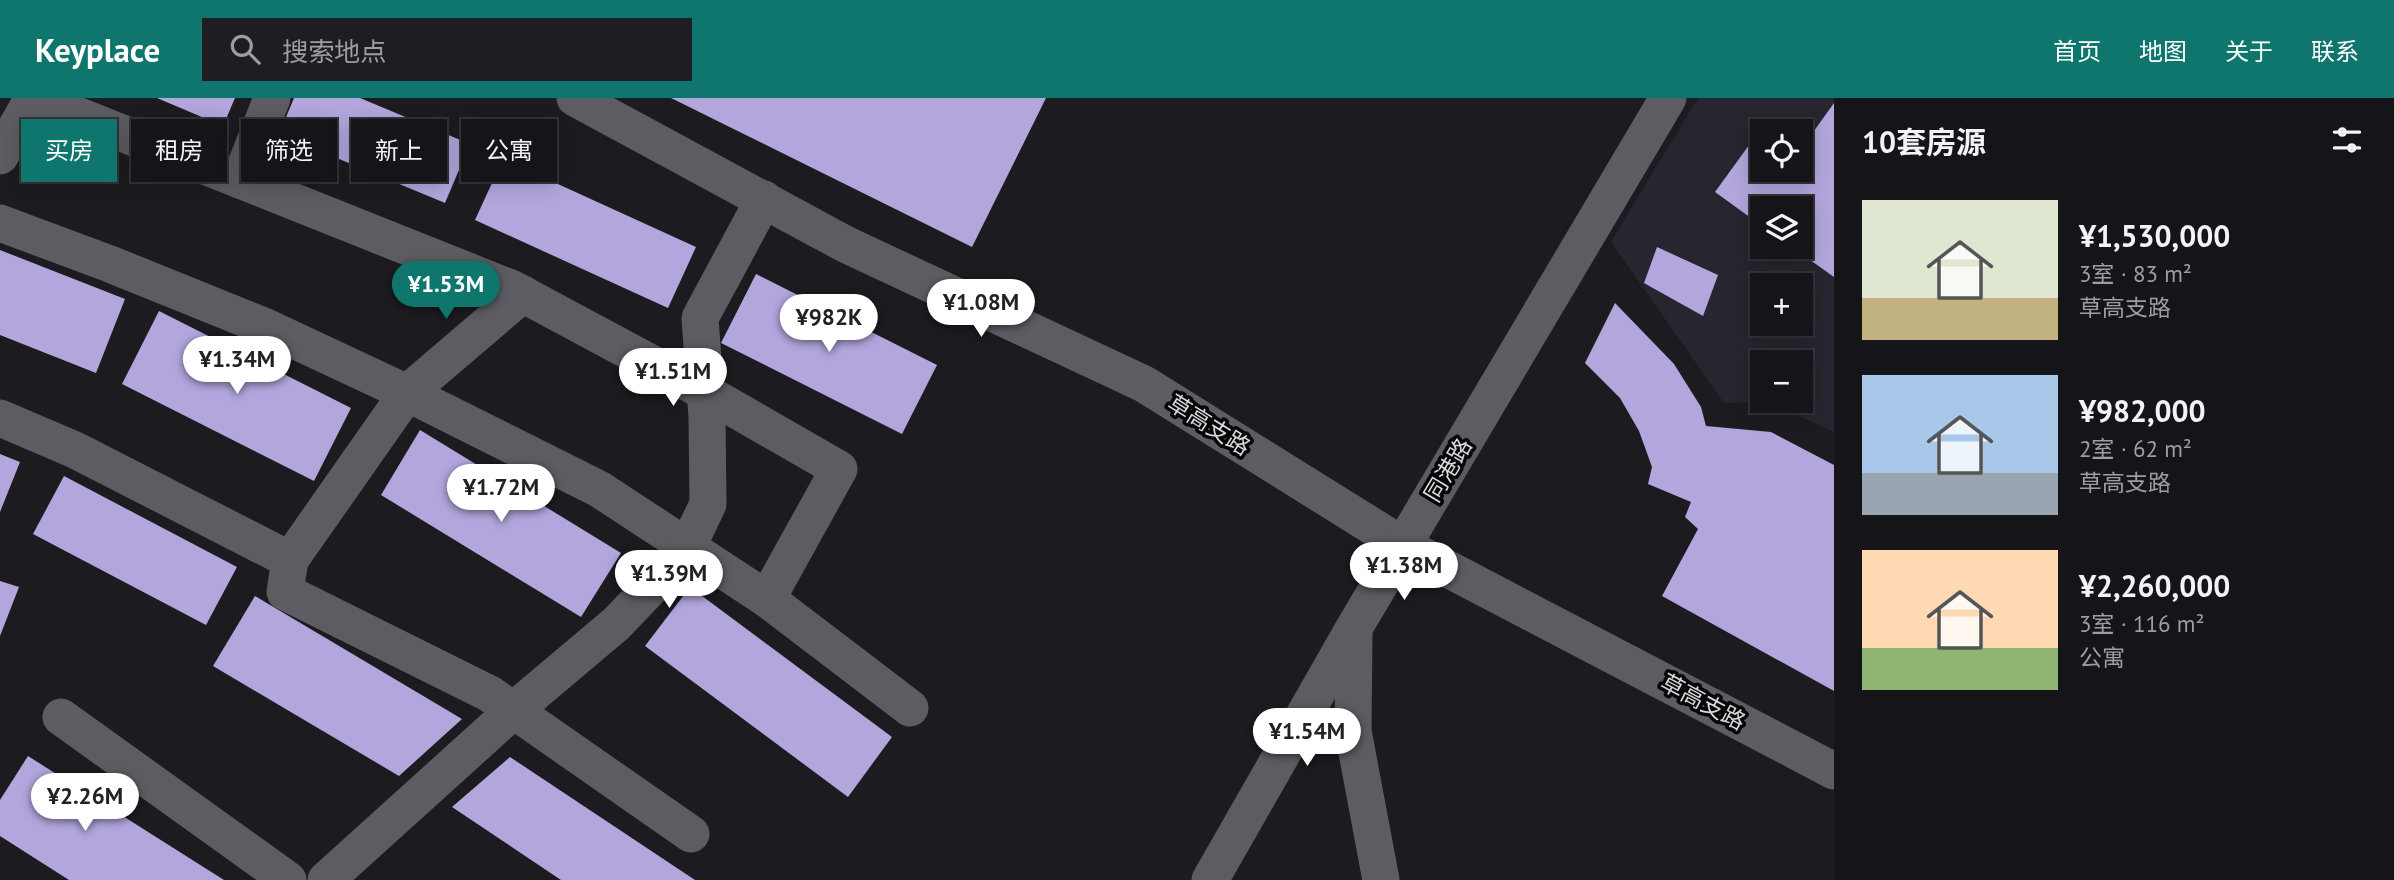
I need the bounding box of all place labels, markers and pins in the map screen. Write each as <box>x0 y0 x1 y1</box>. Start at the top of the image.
pin: ¥1.53M <box>389 262 503 321</box>
pin: ¥1.08M <box>924 280 1038 339</box>
pin: ¥982K <box>780 294 878 354</box>
pin: ¥1.34M <box>180 336 294 396</box>
pin: ¥1.51M <box>616 348 730 408</box>
pin: ¥1.72M <box>444 464 558 524</box>
pin: ¥1.38M <box>1347 542 1461 602</box>
pin: ¥1.39M <box>612 550 726 610</box>
pin: ¥1.54M <box>1250 708 1364 768</box>
pin: ¥2.26M <box>28 774 142 833</box>

